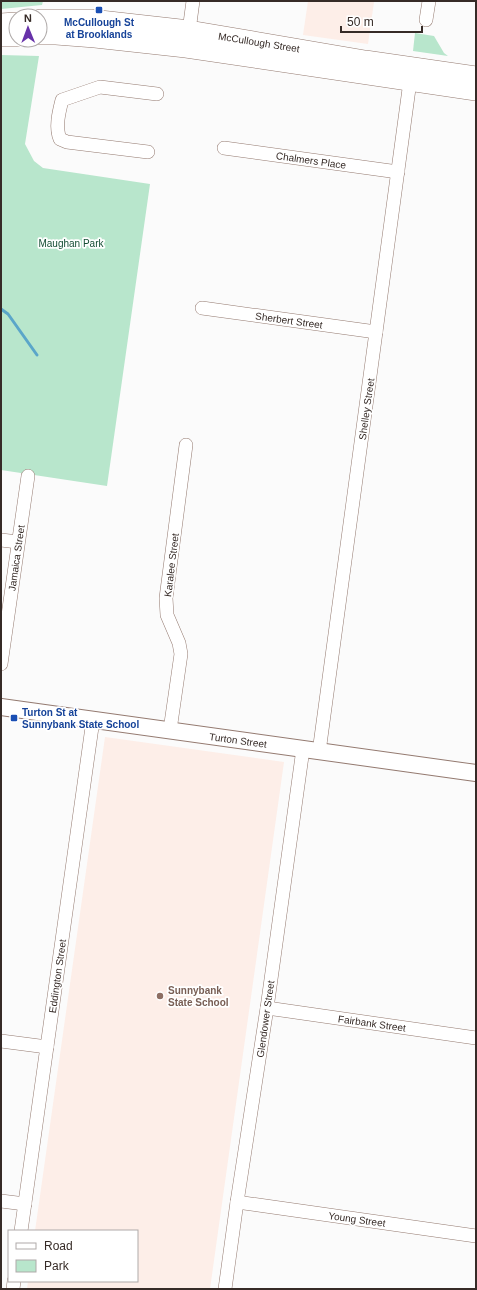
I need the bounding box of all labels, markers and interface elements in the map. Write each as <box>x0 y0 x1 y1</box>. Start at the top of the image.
marker: McCullough St at Brooklands <box>94 5 104 15</box>
north arrow <box>8 8 48 48</box>
scale bar <box>341 8 422 34</box>
text: N <box>24 12 32 24</box>
text: 50 m <box>347 15 374 29</box>
place label: McCullough St at Brooklands <box>64 17 135 40</box>
street label: McCullough Street <box>217 31 301 54</box>
street label: Chalmers Place <box>275 150 347 171</box>
park label: Maughan Park <box>38 238 105 249</box>
street label: Sherbert Street <box>255 310 323 331</box>
street label: Shelley Street <box>357 377 376 441</box>
street label: Jamaica Street <box>6 524 27 592</box>
street label: Karalee Street <box>162 532 181 597</box>
place label: Turton St at Sunnybank State School <box>22 707 139 730</box>
marker: Turton St at Sunnybank State School <box>9 713 19 723</box>
street label: Turton Street <box>208 731 268 750</box>
street label: Eddington Street <box>47 938 68 1014</box>
street label: Glendower Street <box>255 980 276 1058</box>
place label: Sunnybank State School <box>168 985 229 1008</box>
marker: Sunnybank State School <box>155 991 165 1001</box>
street label: Fairbank Street <box>337 1013 407 1034</box>
street label: Young Street <box>328 1210 386 1229</box>
legend <box>8 1230 138 1282</box>
text: Road <box>44 1239 73 1253</box>
text: Park <box>44 1259 70 1273</box>

